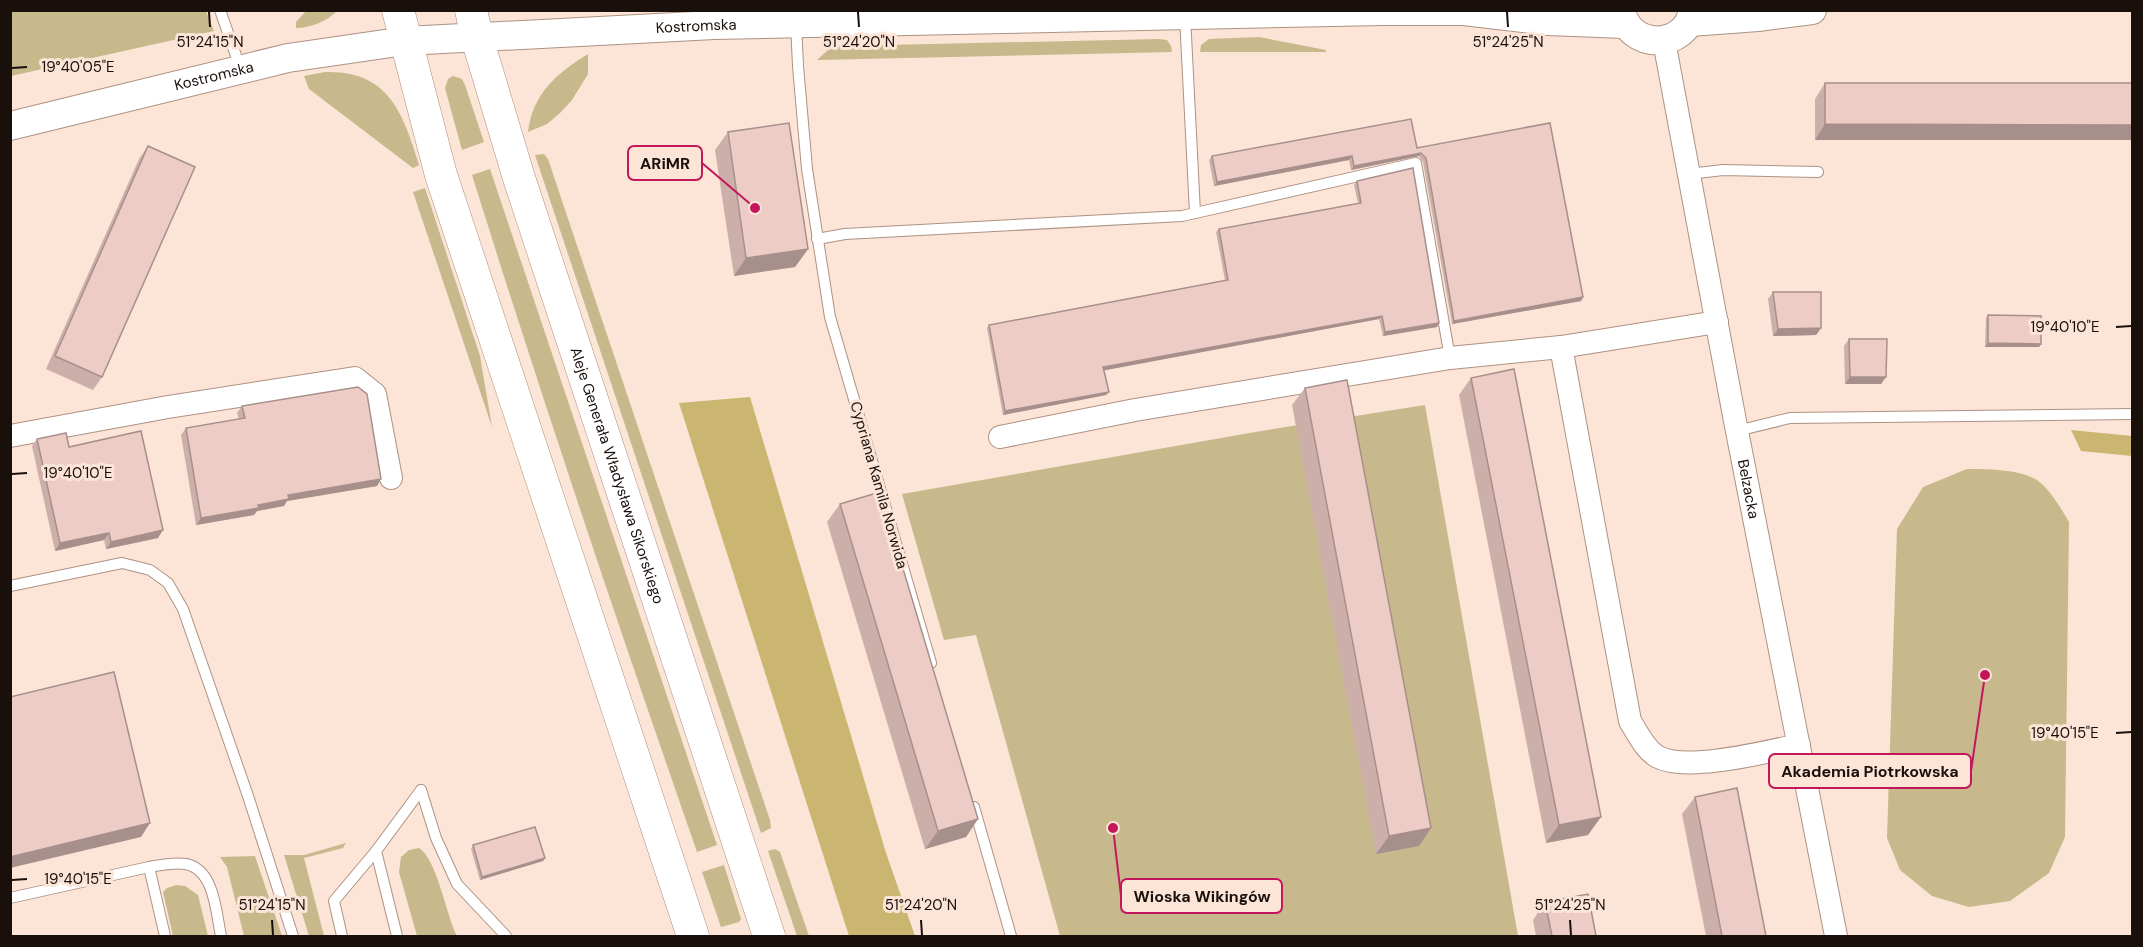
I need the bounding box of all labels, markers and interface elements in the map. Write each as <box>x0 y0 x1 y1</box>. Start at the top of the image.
street label: Kostromska <box>655 15 737 38</box>
text: 51°24'15"N <box>176 32 244 52</box>
text: 51°24'20"N <box>823 32 895 52</box>
text: 51°24'25"N <box>1472 32 1544 52</box>
text: 19°40'05"E <box>42 57 115 77</box>
street label: Kostromska <box>172 57 256 95</box>
callout: ARiMR <box>628 146 702 180</box>
text: ARiMR <box>640 153 690 174</box>
text: 19°40'10"E <box>2031 317 2099 337</box>
street label: Aleje Generała Władysława Sikorskiego <box>565 344 669 606</box>
street label: Cypriana Kamila Norwida <box>846 399 912 571</box>
street label: Belzacka <box>1733 458 1764 521</box>
text: 19°40'10"E <box>44 463 112 483</box>
text: 19°40'15"E <box>2031 723 2099 743</box>
callout: Akademia Piotrkowska <box>1769 754 1971 788</box>
text: Akademia Piotrkowska <box>1781 761 1959 782</box>
text: 19°40'15"E <box>44 869 112 889</box>
callout: Wioska Wikingów <box>1121 879 1282 913</box>
text: Wioska Wikingów <box>1133 886 1271 907</box>
text: 51°24'15"N <box>238 895 306 915</box>
text: 51°24'20"N <box>885 895 957 915</box>
text: 51°24'25"N <box>1534 895 1606 915</box>

